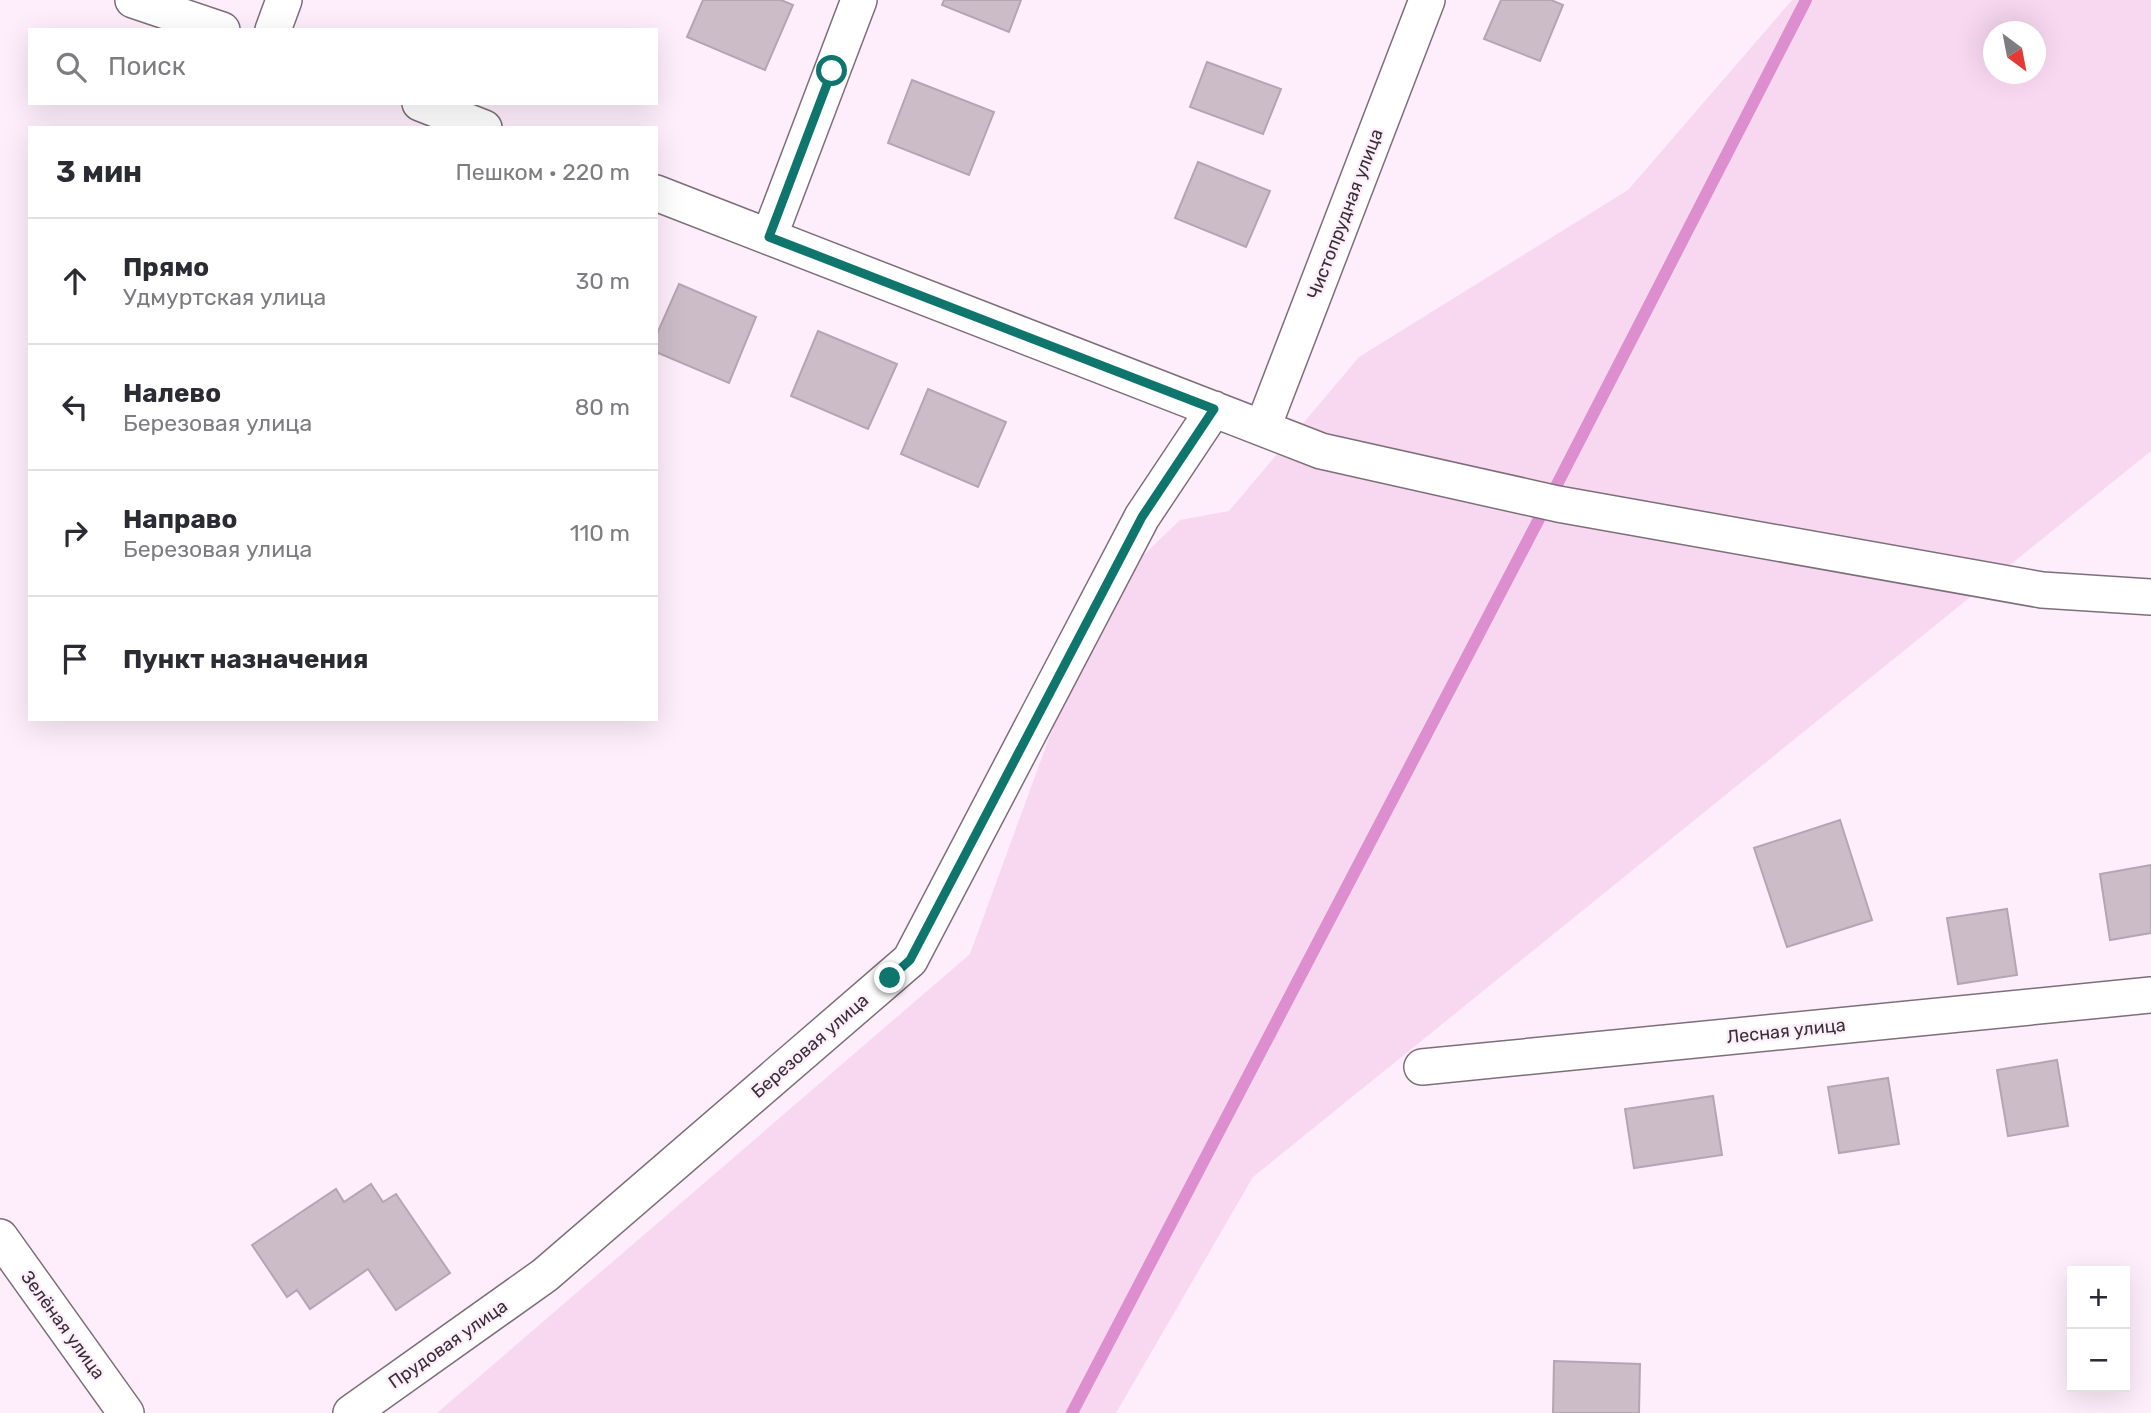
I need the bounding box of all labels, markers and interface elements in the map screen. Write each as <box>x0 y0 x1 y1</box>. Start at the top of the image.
north arrow <box>1983 21 2046 84</box>
search box <box>28 28 658 105</box>
icon: search <box>52 48 90 86</box>
text: Поиск <box>108 51 186 82</box>
route start <box>816 55 847 86</box>
street label: Чистопрудная улица <box>1302 126 1388 302</box>
text: 3 мин <box>56 154 142 190</box>
text: Пешком · 220 m <box>455 158 630 186</box>
text: Прямо <box>123 252 209 283</box>
icon: ahead <box>56 262 94 300</box>
text: 30 m <box>575 267 630 295</box>
text: Удмуртская улица <box>123 283 326 311</box>
text: Налево <box>123 378 221 409</box>
icon: left <box>56 388 94 426</box>
text: 80 m <box>575 393 630 421</box>
text: Березовая улица <box>123 409 312 437</box>
text: Направо <box>123 504 237 535</box>
icon: right <box>56 514 94 552</box>
text: 110 m <box>570 519 630 547</box>
text: Березовая улица <box>123 535 312 563</box>
icon: arrive <box>56 640 94 678</box>
text: Пункт назначения <box>123 644 368 675</box>
route end <box>874 962 905 993</box>
street label: Березовая улица <box>747 989 873 1103</box>
street label: Лесная улица <box>1725 1014 1847 1048</box>
map controls <box>2067 1266 2130 1392</box>
button: + <box>2067 1266 2130 1329</box>
street label: Зелёная улица <box>16 1267 110 1383</box>
street label: Прудовая улица <box>384 1295 512 1393</box>
button: − <box>2067 1329 2130 1392</box>

